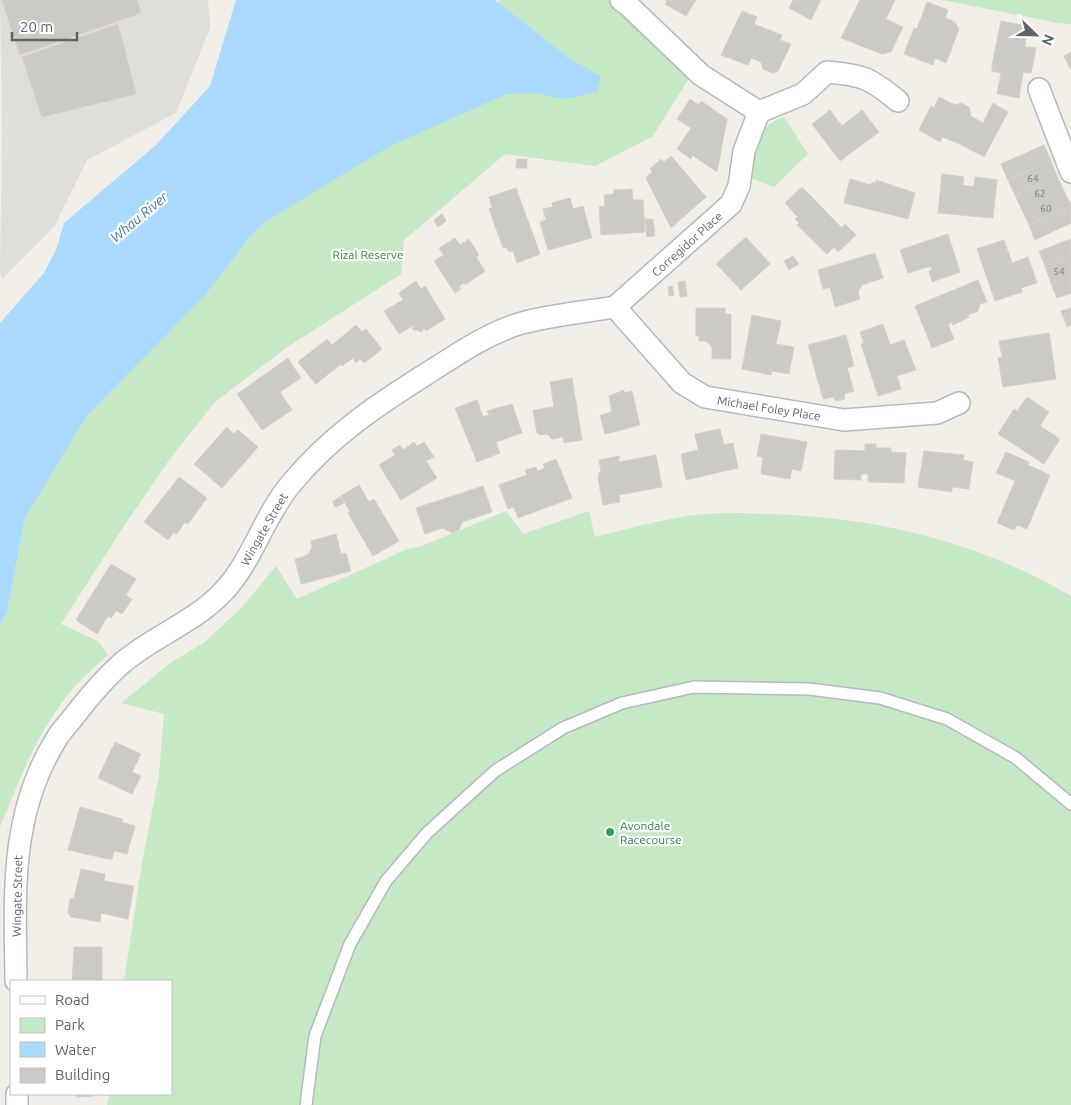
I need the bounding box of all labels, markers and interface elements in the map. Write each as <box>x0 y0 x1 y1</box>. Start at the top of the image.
scale bar <box>12 10 78 42</box>
north arrow <box>1011 10 1061 60</box>
text: 20 m <box>20 18 53 35</box>
text: N <box>1039 32 1057 48</box>
house number: 64 <box>1027 173 1039 184</box>
water label: Whau River <box>107 188 171 246</box>
house number: 62 <box>1034 188 1046 199</box>
house number: 60 <box>1040 203 1052 214</box>
street label: Corregidor Place <box>649 209 725 279</box>
park label: Rizal Reserve <box>332 248 404 261</box>
house number: 54 <box>1053 266 1065 277</box>
street label: Michael Foley Place <box>716 393 822 423</box>
street label: Wingate Street <box>238 490 290 568</box>
place label: Avondale Racecourse <box>620 819 682 846</box>
marker: Avondale Racecourse <box>604 826 616 838</box>
street label: Wingate Street <box>10 855 24 937</box>
legend <box>10 980 172 1095</box>
text: Road <box>55 991 90 1008</box>
text: Park <box>55 1016 85 1033</box>
text: Water <box>55 1041 96 1058</box>
text: Building <box>55 1066 110 1083</box>

